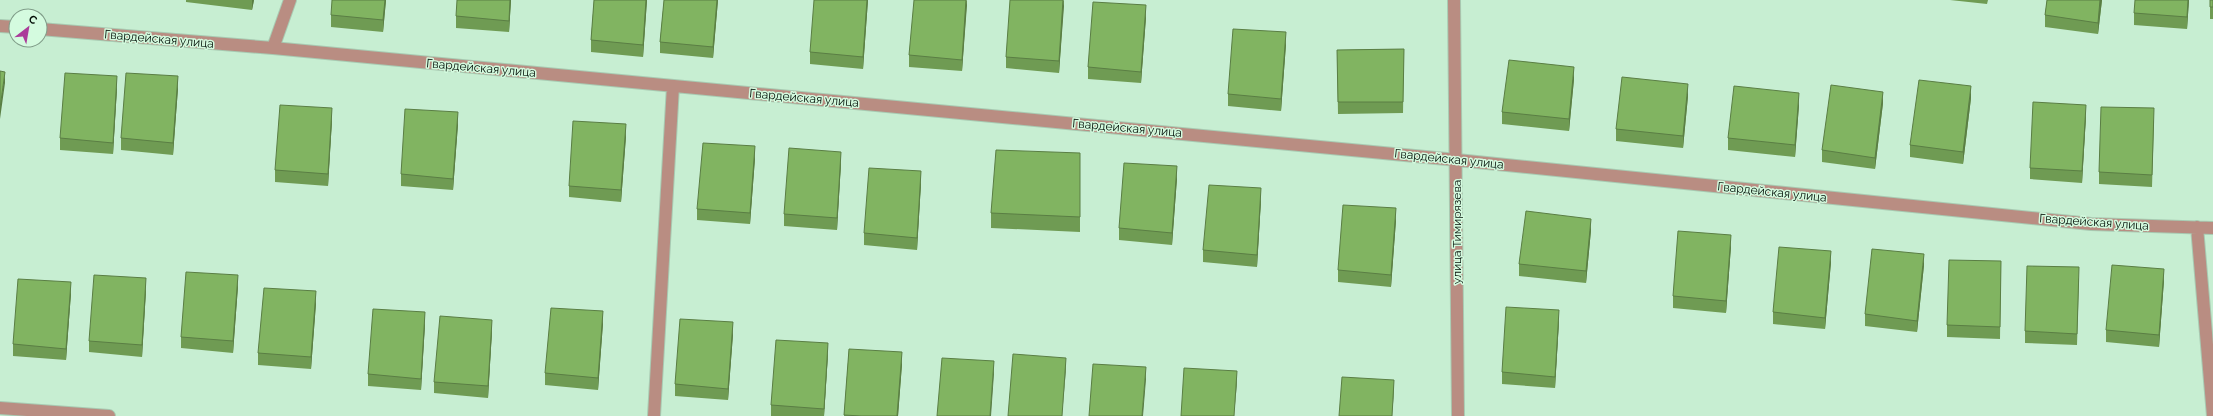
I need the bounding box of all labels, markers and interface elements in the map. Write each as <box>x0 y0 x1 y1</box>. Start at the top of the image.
north arrow <box>8 8 48 48</box>
text: С <box>26 12 40 28</box>
street label: Гвардейская улица <box>104 27 214 51</box>
street label: Гвардейская улица <box>426 56 536 80</box>
street label: Гвардейская улица <box>749 86 859 110</box>
street label: Гвардейская улица <box>1072 116 1182 140</box>
street label: Гвардейская улица <box>1394 146 1504 172</box>
street label: Гвардейская улица <box>1717 179 1827 205</box>
street label: улица Тимирязева <box>1450 180 1464 284</box>
street label: Гвардейская улица <box>2039 211 2149 233</box>

